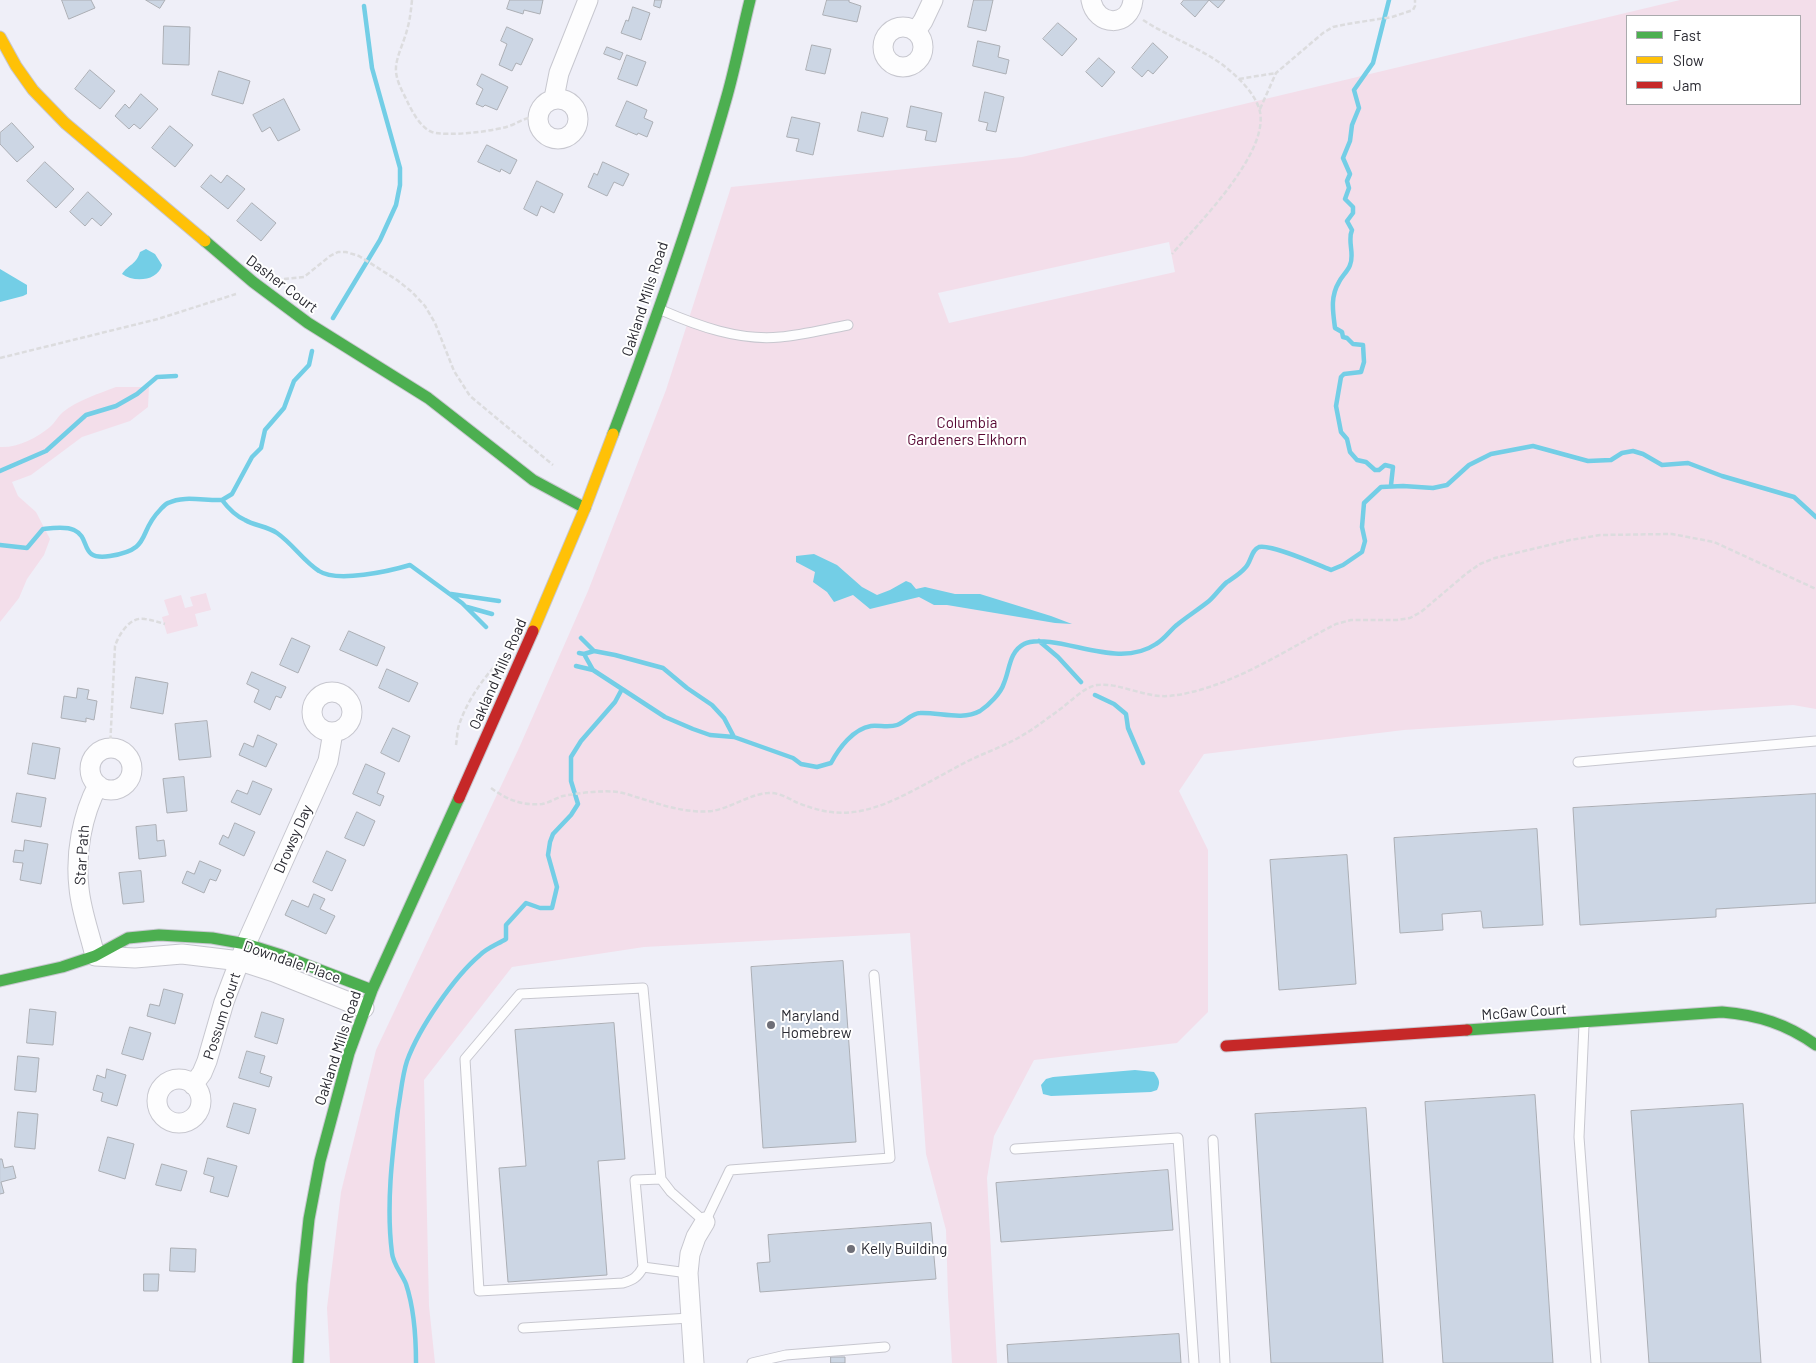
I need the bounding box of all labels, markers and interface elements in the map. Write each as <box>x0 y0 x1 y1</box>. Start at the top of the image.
legend <box>1626 15 1801 105</box>
text: Fast <box>1673 26 1701 44</box>
text: Slow <box>1673 51 1704 69</box>
text: Jam <box>1673 76 1702 94</box>
street label: Oakland Mills Road <box>618 239 672 359</box>
street label: Dasher Court <box>243 251 321 317</box>
park label: Columbia Gardeners Elkhorn <box>907 414 1027 449</box>
street label: Oakland Mills Road <box>465 616 531 732</box>
street label: Drowsy Day <box>270 802 316 876</box>
street label: Star Path <box>71 824 93 886</box>
street label: Downdale Place <box>241 937 343 987</box>
street label: Possum Court <box>199 970 245 1062</box>
street label: Oakland Mills Road <box>311 988 365 1108</box>
street label: McGaw Court <box>1481 1000 1567 1024</box>
place label: Maryland Homebrew <box>781 1007 851 1042</box>
marker: Maryland Homebrew <box>765 1019 777 1031</box>
place label: Kelly Building <box>861 1240 947 1258</box>
marker: Kelly Building <box>845 1243 857 1255</box>

